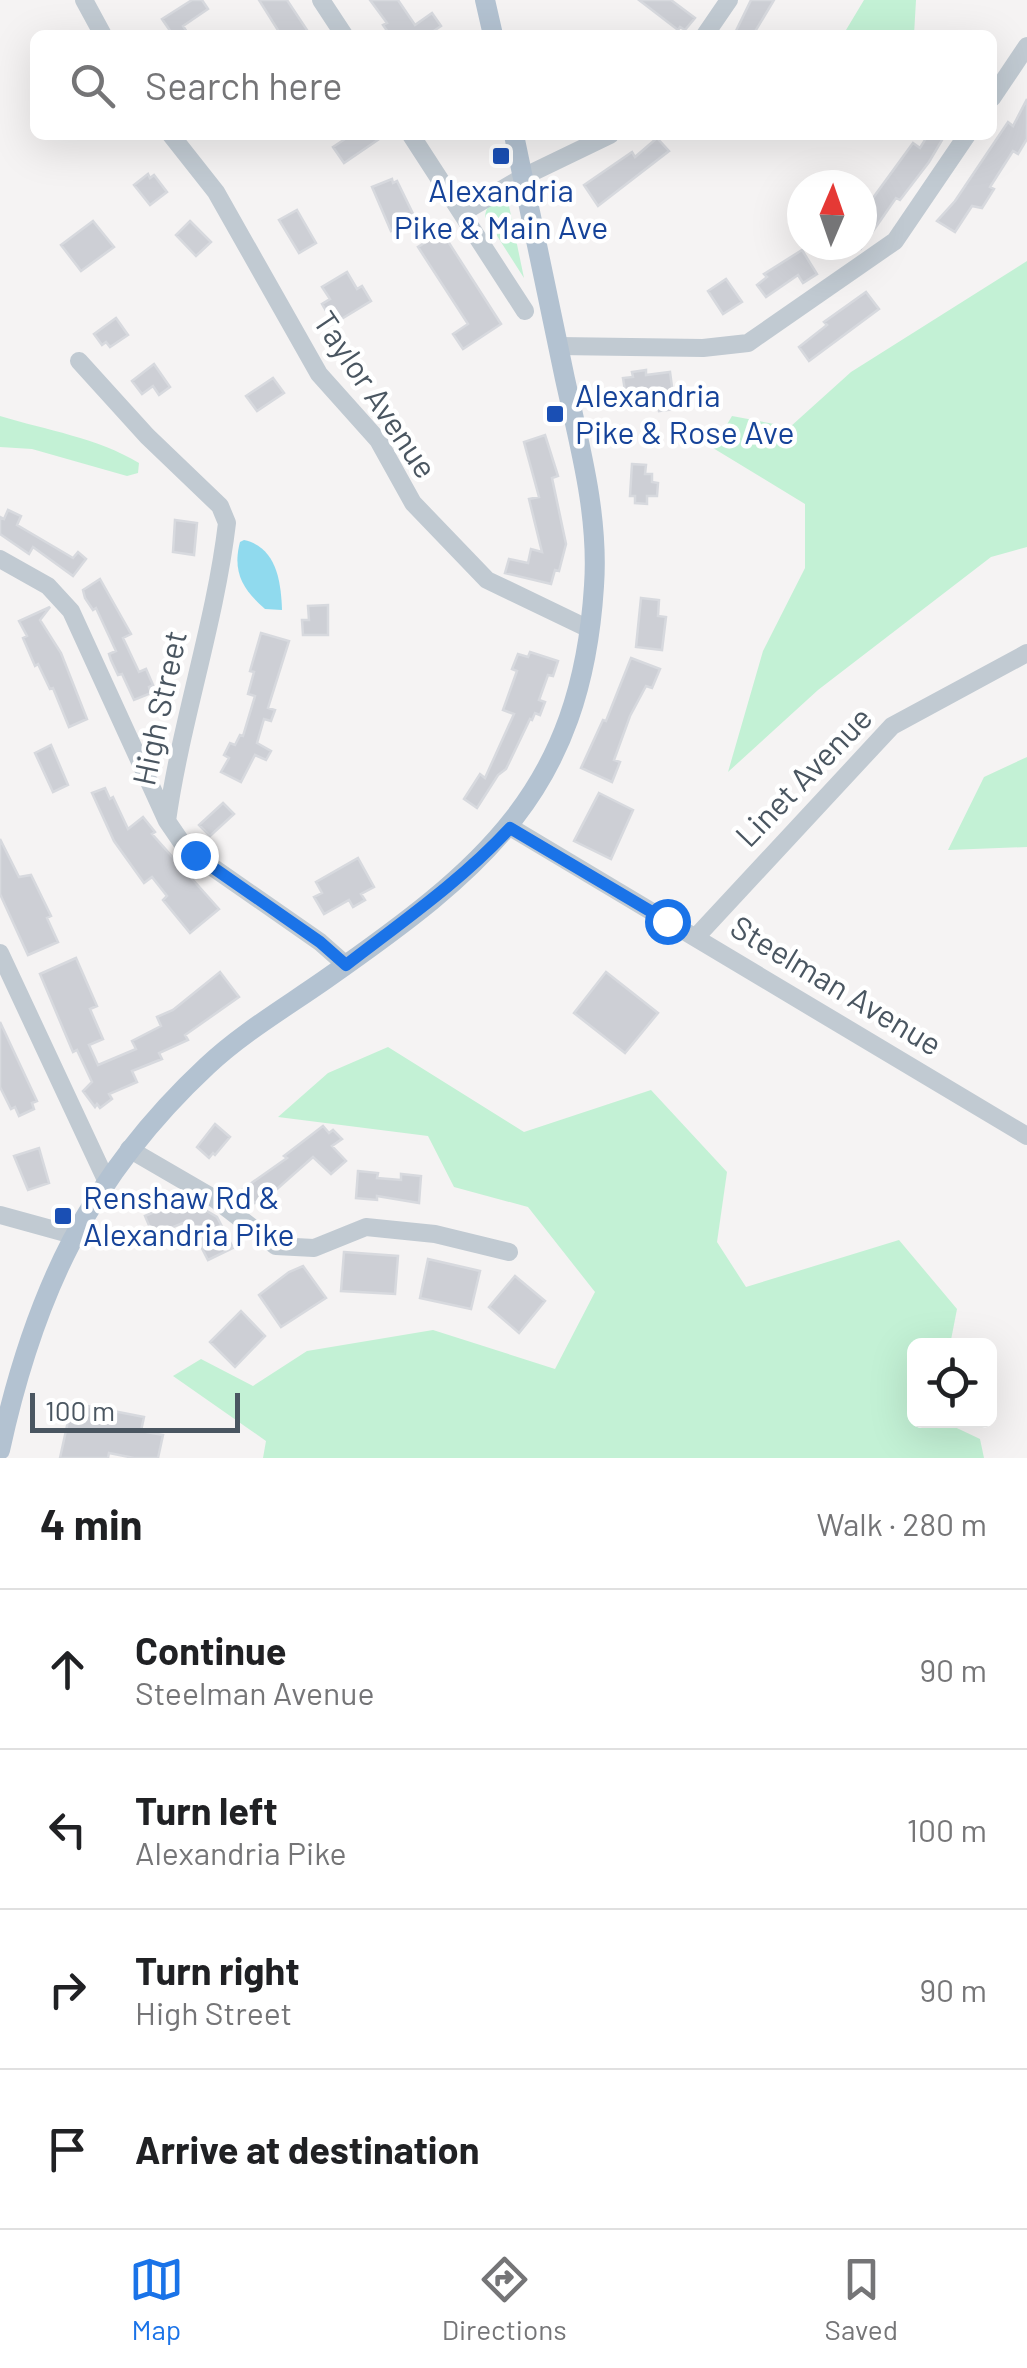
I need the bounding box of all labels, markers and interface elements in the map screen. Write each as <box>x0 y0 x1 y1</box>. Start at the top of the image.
search box <box>30 30 997 140</box>
icon: search <box>65 58 120 113</box>
text: Search here <box>145 62 343 108</box>
marker: Alexandria Pike & Main Ave <box>490 145 512 167</box>
place label: Alexandria Pike & Main Ave <box>394 170 608 245</box>
north arrow <box>787 170 877 260</box>
street label: Taylor Avenue <box>307 303 446 485</box>
place label: Alexandria Pike & Rose Ave <box>575 375 794 450</box>
marker: Alexandria Pike & Rose Ave <box>544 403 566 425</box>
street label: High Street <box>123 627 193 788</box>
street label: Linet Avenue <box>726 698 879 854</box>
route end <box>173 833 219 879</box>
route start <box>645 899 691 945</box>
street label: Steelman Avenue <box>725 906 949 1062</box>
place label: Renshaw Rd & Alexandria Pike <box>83 1177 295 1252</box>
marker: Renshaw Rd & Alexandria Pike <box>52 1205 74 1227</box>
map controls <box>907 1338 997 1428</box>
button: locate <box>907 1338 997 1428</box>
scale bar <box>30 1388 240 1432</box>
text: 100 m <box>45 1393 115 1427</box>
text: 4 min <box>40 1498 143 1548</box>
text: Walk · 280 m <box>816 1504 987 1542</box>
text: Continue <box>135 1627 286 1673</box>
icon: ahead <box>40 1642 95 1697</box>
text: 90 m <box>919 1650 987 1688</box>
text: Steelman Avenue <box>135 1673 375 1711</box>
text: Turn left <box>135 1787 278 1833</box>
icon: left <box>40 1802 95 1857</box>
text: 100 m <box>907 1810 987 1848</box>
text: Alexandria Pike <box>135 1833 347 1871</box>
text: Turn right <box>135 1947 300 1993</box>
icon: right <box>40 1962 95 2017</box>
text: 90 m <box>919 1970 987 2008</box>
text: High Street <box>135 1993 292 2031</box>
icon: arrive <box>40 2122 95 2177</box>
text: Arrive at destination <box>135 2126 480 2172</box>
tab: Map <box>129 2252 184 2346</box>
tab: Directions <box>442 2252 567 2346</box>
tab: Saved <box>825 2252 898 2346</box>

